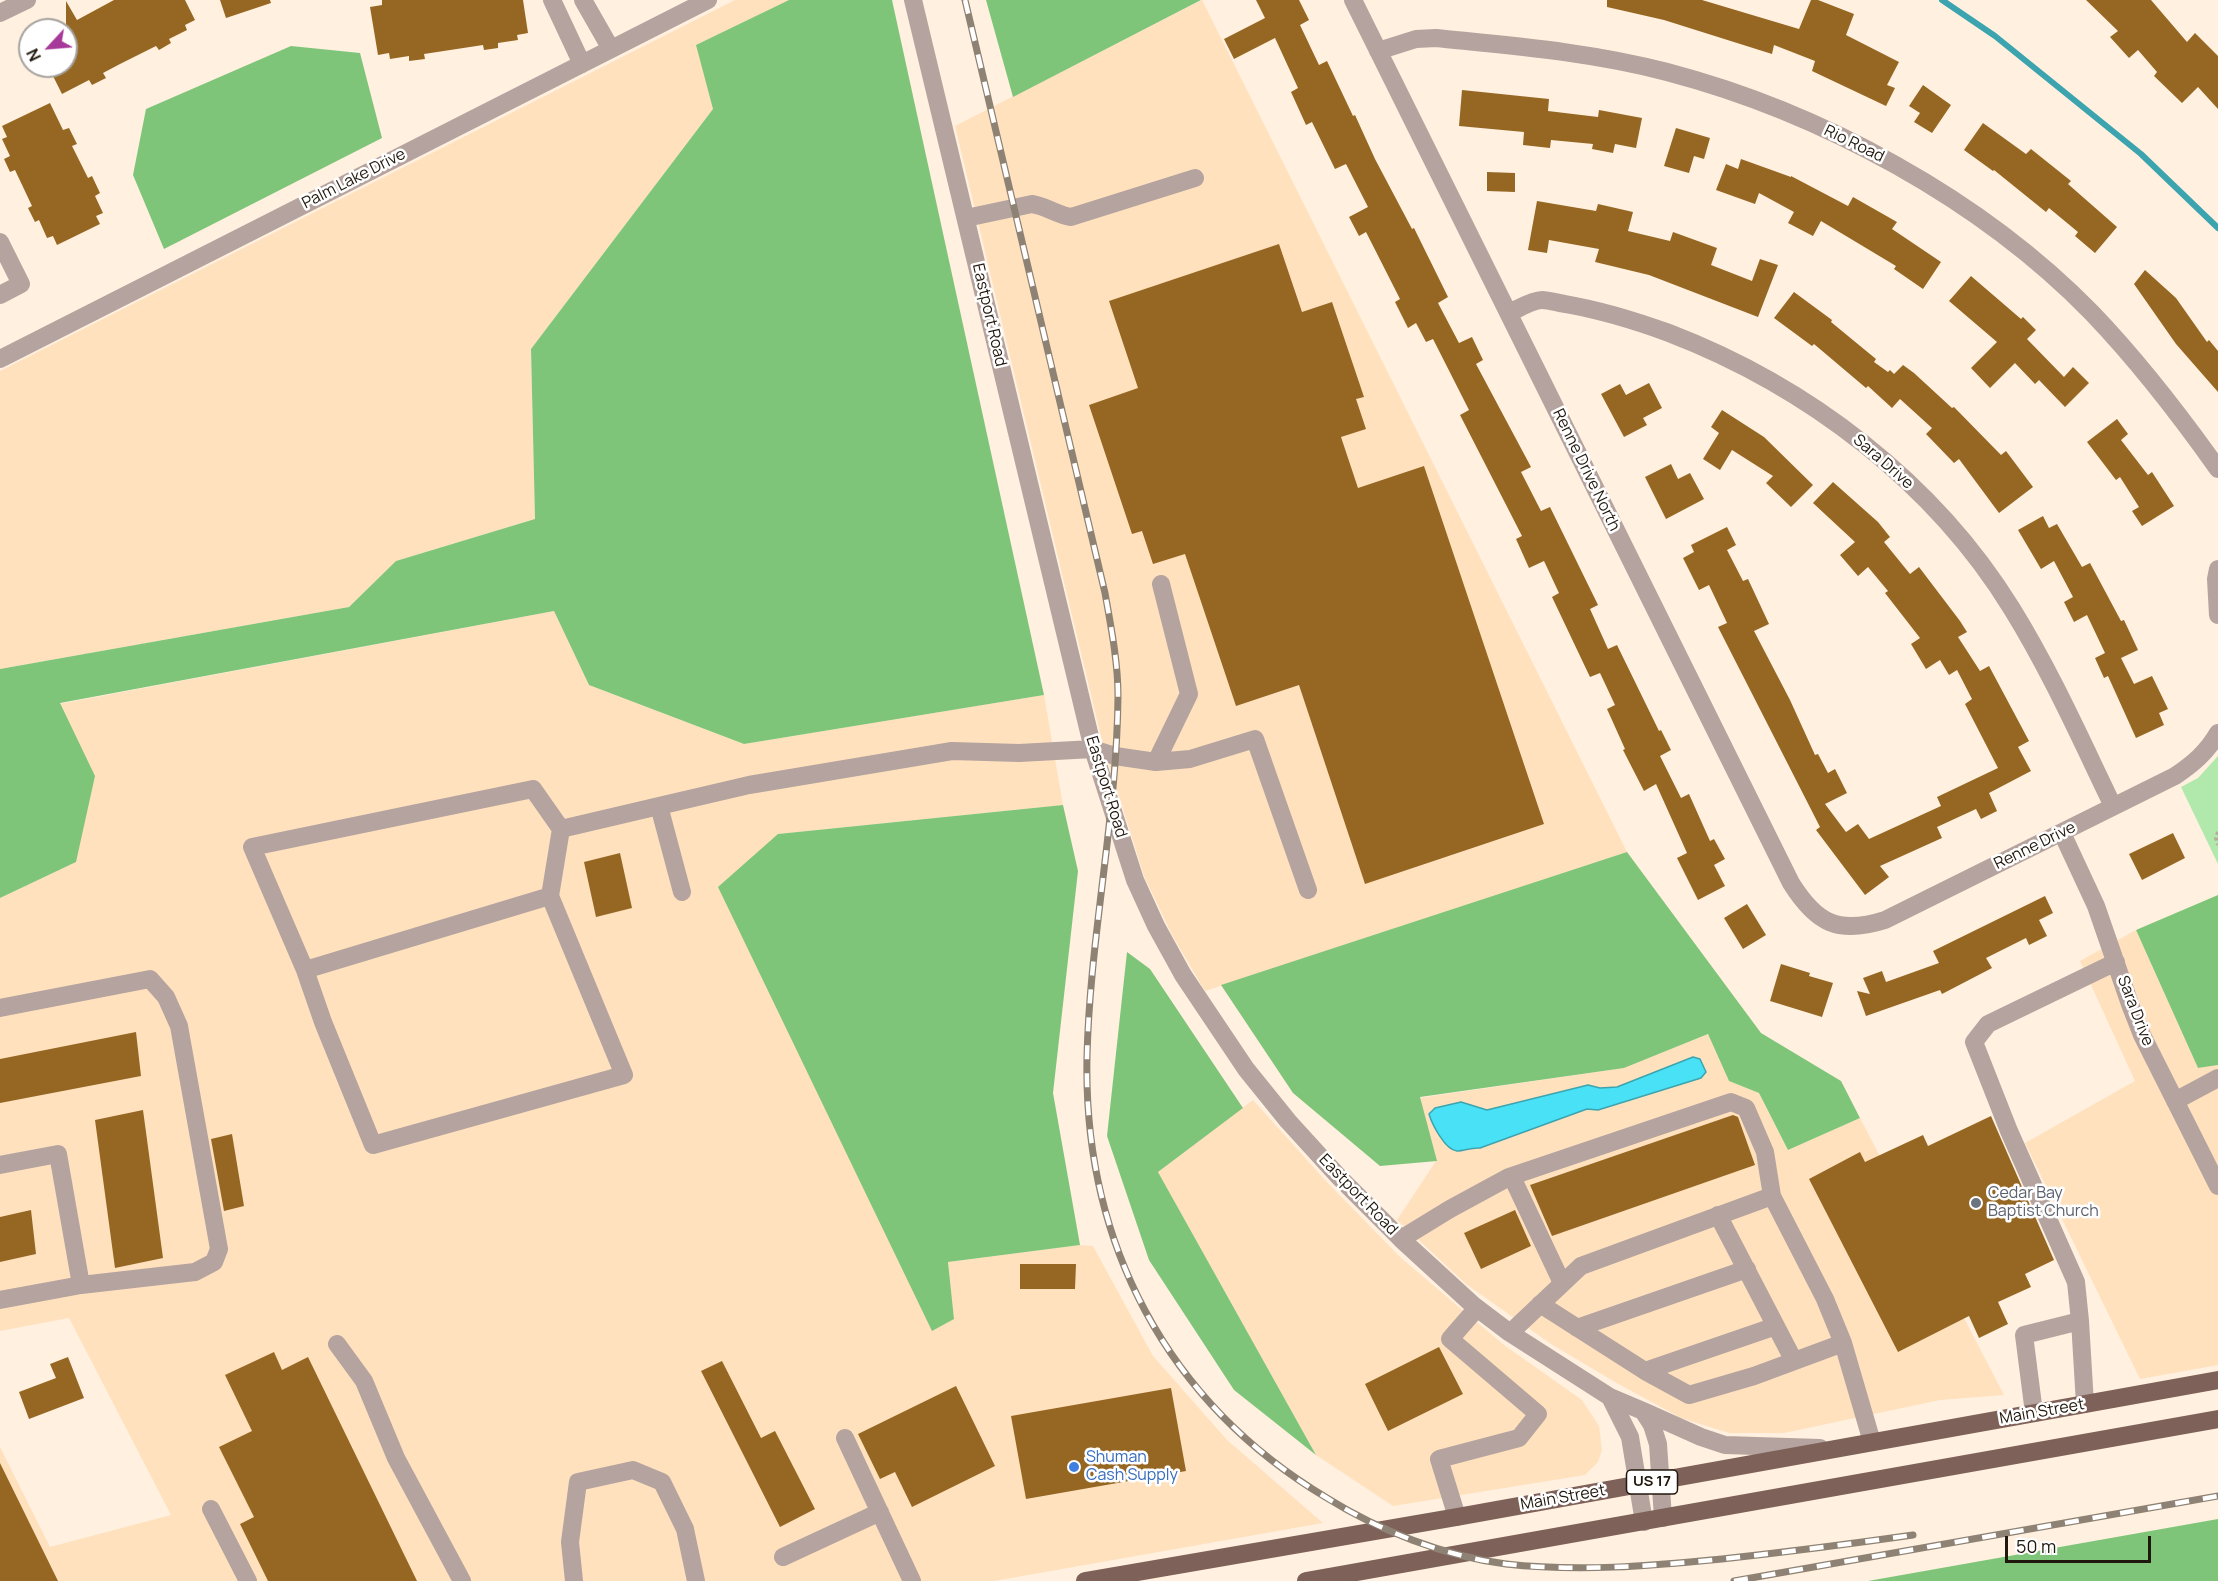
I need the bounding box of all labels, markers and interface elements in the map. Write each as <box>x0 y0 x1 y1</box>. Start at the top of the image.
north arrow <box>18 18 78 78</box>
text: N <box>21 45 46 65</box>
street label: Rio Road <box>1821 121 1887 167</box>
street label: Palm Lake Drive <box>299 145 409 213</box>
street label: Eastport Road <box>968 262 1010 368</box>
street label: Renne Drive North <box>1548 406 1624 534</box>
street label: Sara Drive <box>1849 431 1917 493</box>
street label: Eastport Road <box>1081 734 1131 840</box>
street label: Renne Drive <box>1991 818 2079 874</box>
street label: Sara Drive <box>2113 973 2157 1049</box>
street label: Eastport Road <box>1315 1151 1401 1239</box>
place label: Cedar Bay Baptist Church <box>1988 1184 2099 1222</box>
marker: Cedar Bay Baptist Church <box>1969 1196 1983 1210</box>
street label: Main Street <box>1998 1395 2086 1429</box>
place label: Shuman Cash Supply <box>1086 1448 1178 1486</box>
marker: Shuman Cash Supply <box>1067 1460 1081 1474</box>
road number: US 17 <box>1626 1470 1678 1494</box>
street label: Main Street <box>1519 1481 1607 1515</box>
scale bar <box>2008 1524 2154 1562</box>
text: 50 m <box>2016 1534 2056 1558</box>

